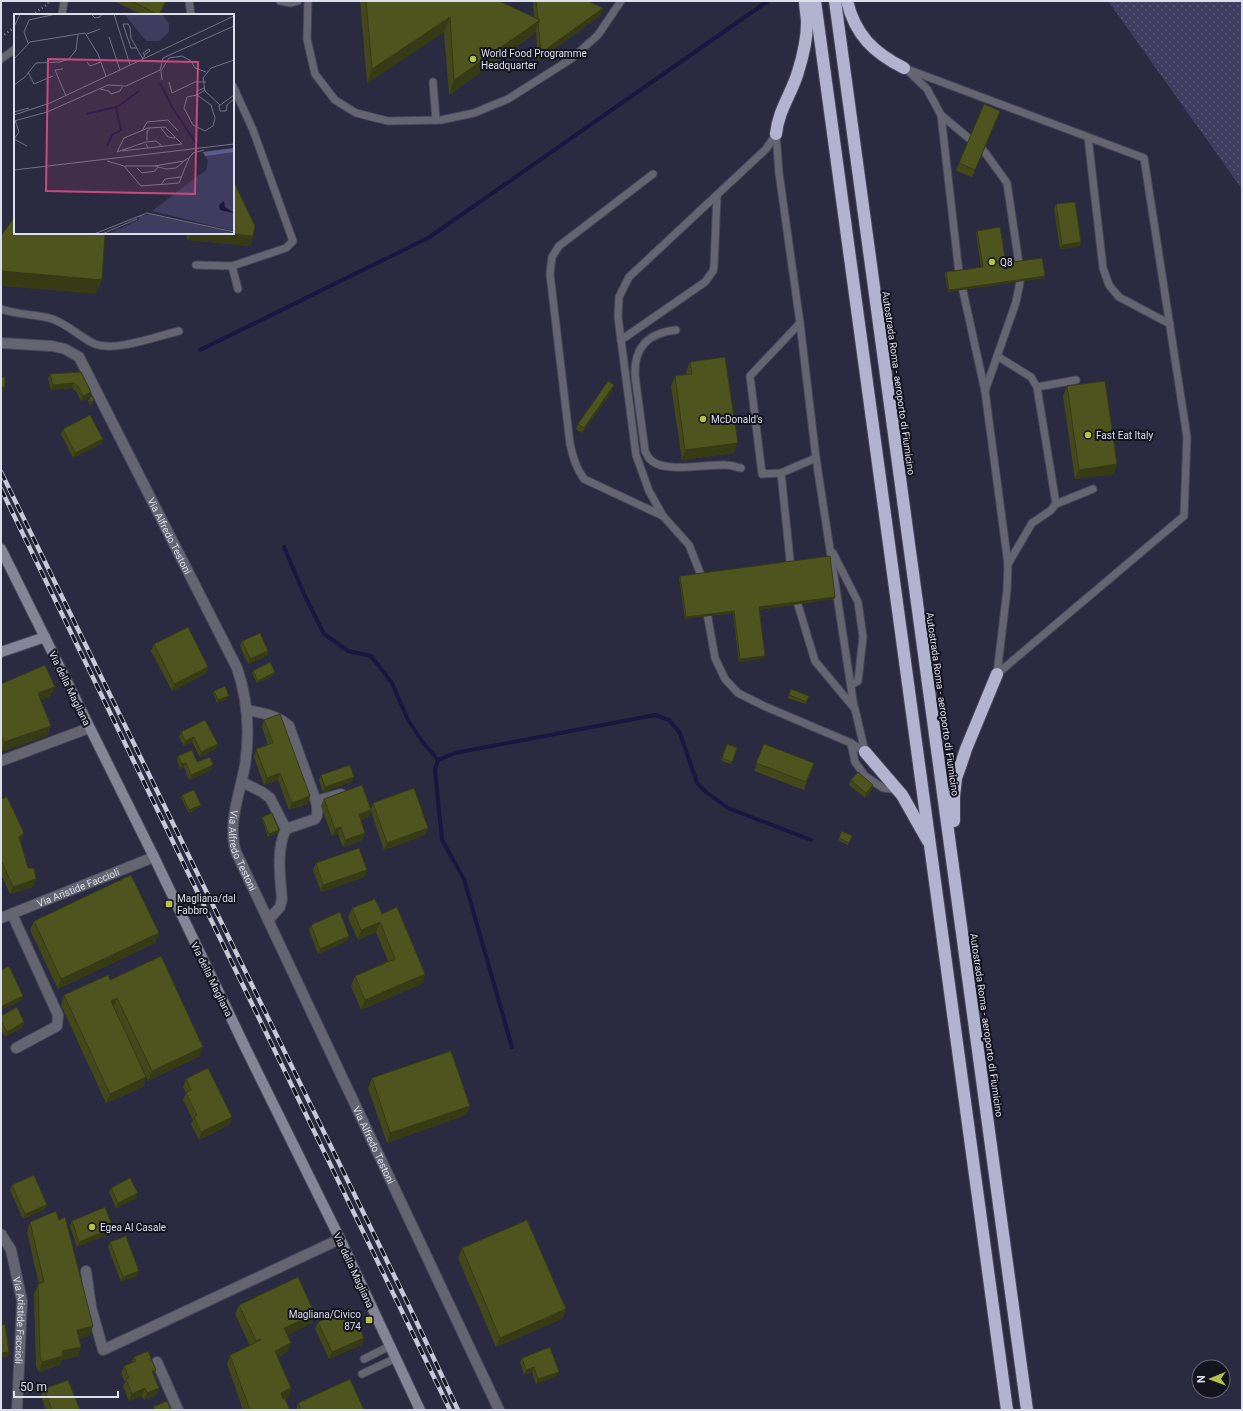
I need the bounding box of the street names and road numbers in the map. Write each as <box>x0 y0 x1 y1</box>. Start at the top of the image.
street label: Autostrada Roma - aeroporto di Fiumicino <box>880 290 917 476</box>
street label: Via Alfredo Testoni <box>145 496 193 576</box>
street label: Autostrada Roma - aeroporto di Fiumicino <box>924 611 961 797</box>
street label: Via della Magliana <box>47 649 92 727</box>
street label: Via Alfredo Testoni <box>227 809 258 893</box>
street label: Via Aristide Faccioli <box>35 866 121 909</box>
street label: Autostrada Roma - aeroporto di Fiumicino <box>968 932 1005 1118</box>
street label: Via della Magliana <box>189 940 234 1018</box>
street label: Via Alfredo Testoni <box>351 1105 397 1186</box>
street label: Via della Magliana <box>331 1231 376 1309</box>
street label: Via Aristide Faccioli <box>11 1276 27 1364</box>

